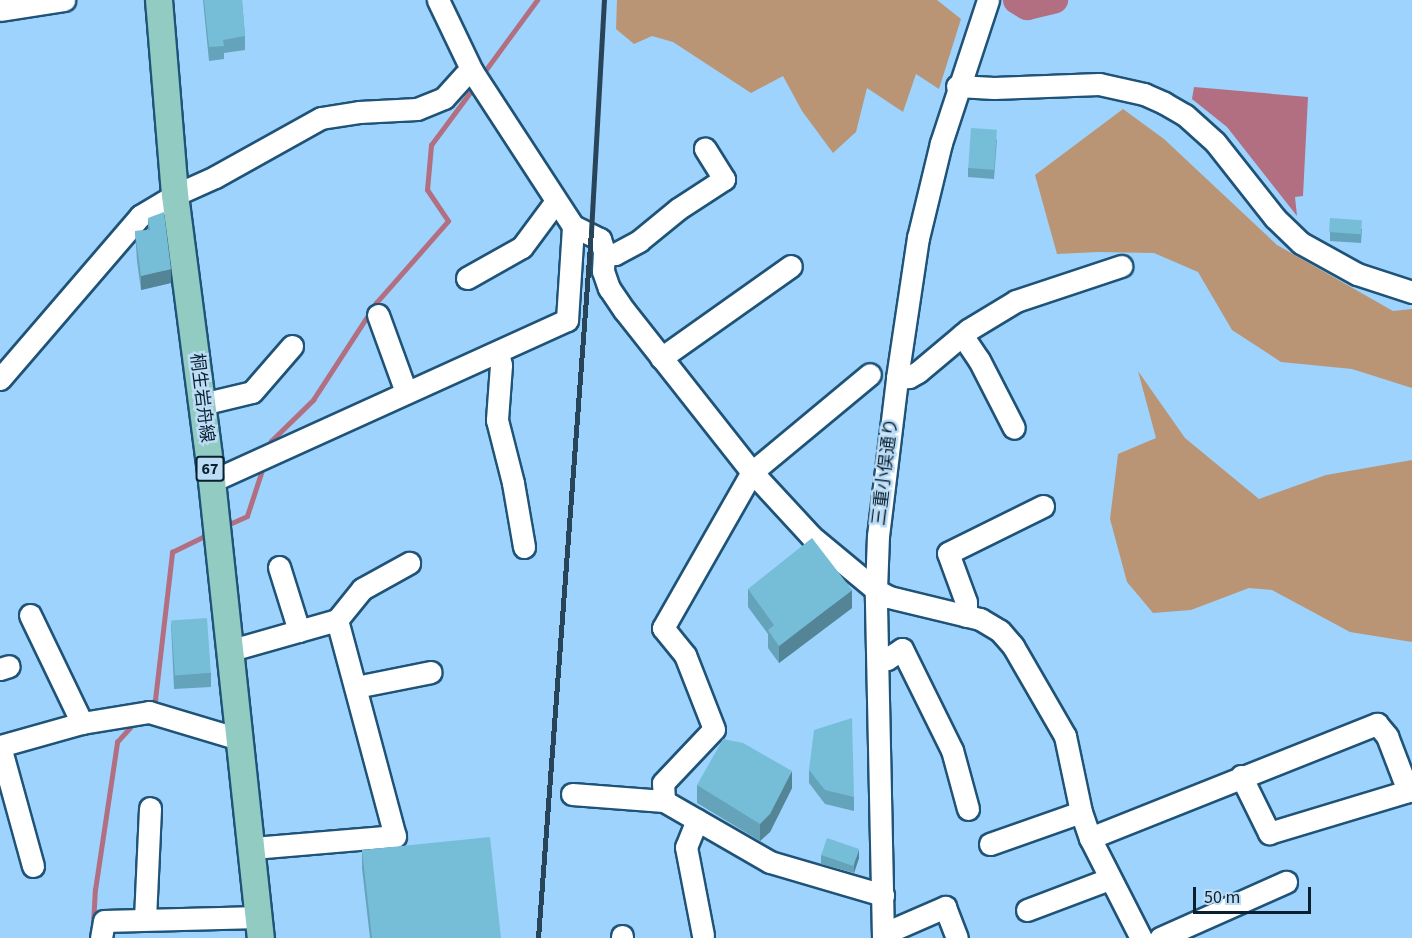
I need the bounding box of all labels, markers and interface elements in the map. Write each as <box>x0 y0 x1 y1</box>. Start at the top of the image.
street label: 桐生岩舟線 <box>185 352 217 444</box>
street label: 三重小俣通り <box>869 417 903 527</box>
road number: 67 <box>195 456 225 482</box>
scale bar <box>1196 875 1314 913</box>
text: 50 m <box>1204 885 1240 910</box>

